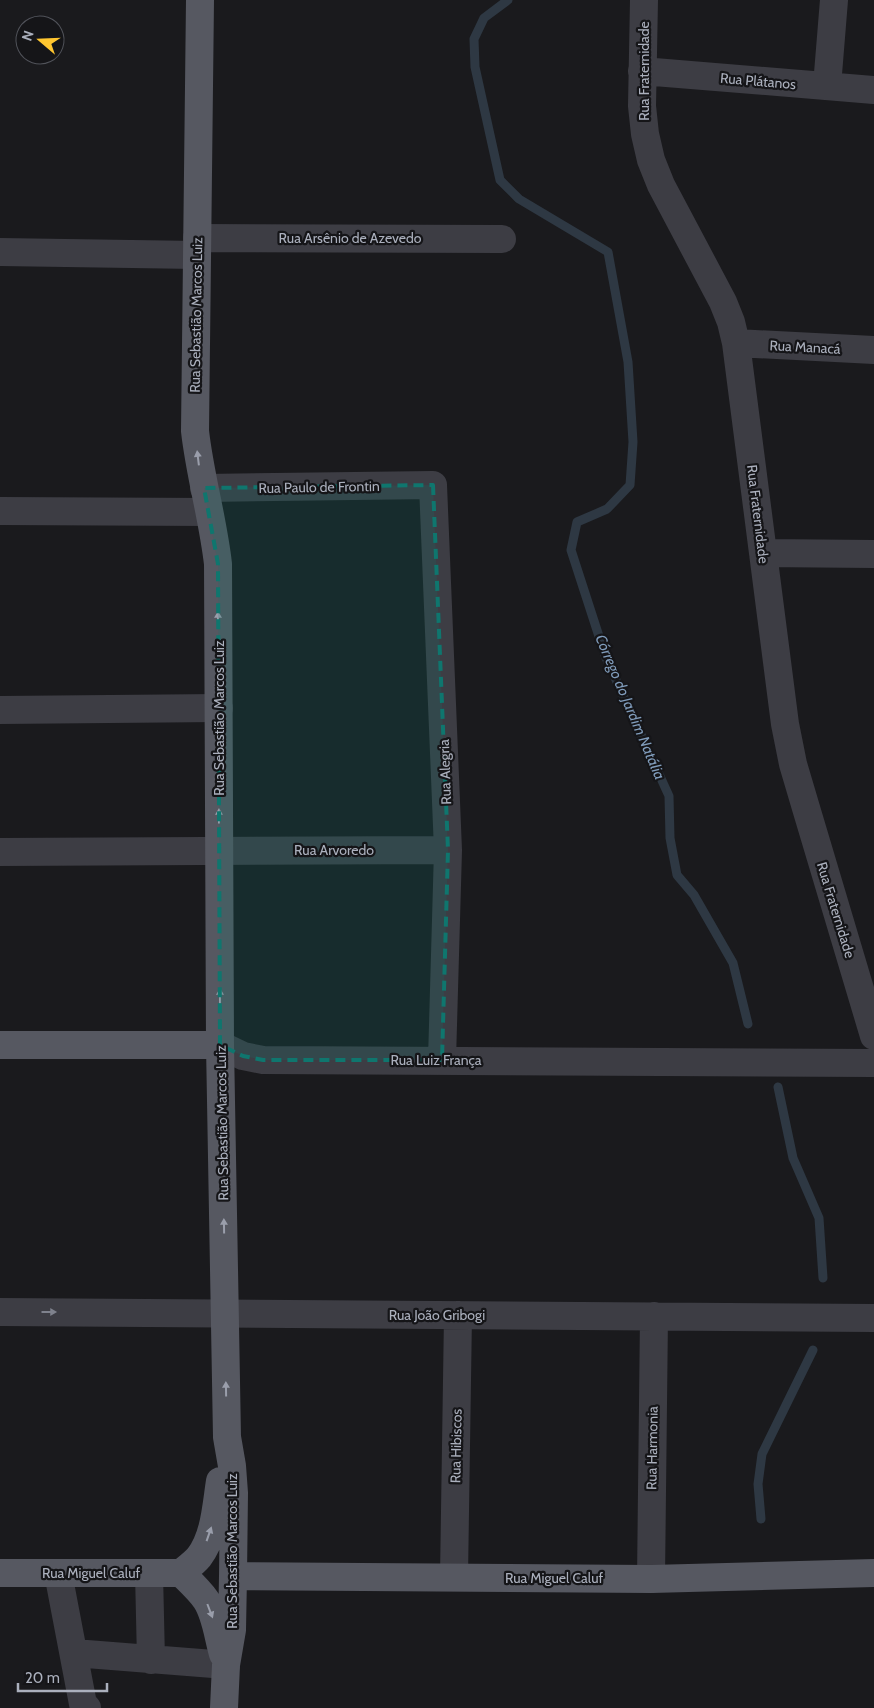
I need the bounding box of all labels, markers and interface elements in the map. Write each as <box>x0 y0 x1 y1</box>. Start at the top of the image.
north arrow <box>15 15 65 65</box>
street label: Rua Fraternidade <box>635 21 653 121</box>
text: N <box>18 28 38 43</box>
street label: Rua Plátanos <box>719 69 797 93</box>
street label: Rua Arsênio de Azevedo <box>279 229 422 247</box>
street label: Rua Sebastião Marcos Luiz <box>186 237 206 393</box>
street label: Rua Manacá <box>769 336 841 358</box>
one-way arrow <box>194 450 202 466</box>
street label: Rua Fraternidade <box>743 463 773 565</box>
street label: Rua Paulo de Frontin <box>258 477 380 497</box>
one-way arrow <box>214 611 222 627</box>
water label: Córrego do Jardim Natália <box>591 632 669 782</box>
street label: Rua Sebastião Marcos Luiz <box>210 640 228 796</box>
street label: Rua Alegria <box>435 739 455 805</box>
one-way arrow <box>215 808 223 824</box>
street label: Rua Arvoredo <box>294 841 374 859</box>
street label: Rua Fraternidade <box>813 860 859 960</box>
one-way arrow <box>216 988 224 1004</box>
street label: Rua Sebastião Marcos Luiz <box>212 1045 232 1201</box>
street label: Rua Luiz França <box>390 1051 482 1069</box>
one-way arrow <box>220 1218 228 1234</box>
street label: Rua João Gribogi <box>389 1306 485 1324</box>
one-way arrow <box>41 1308 57 1316</box>
one-way arrow <box>222 1380 230 1396</box>
street label: Rua Harmonia <box>642 1406 662 1490</box>
street label: Rua Hibiscos <box>446 1408 466 1483</box>
street label: Rua Sebastião Marcos Luiz <box>223 1473 241 1629</box>
one-way arrow <box>206 1527 213 1542</box>
street label: Rua Miguel Caluf <box>42 1564 140 1582</box>
street label: Rua Miguel Caluf <box>505 1569 603 1587</box>
one-way arrow <box>207 1604 215 1619</box>
scale bar <box>18 1660 106 1692</box>
text: 20 m <box>25 1669 60 1687</box>

